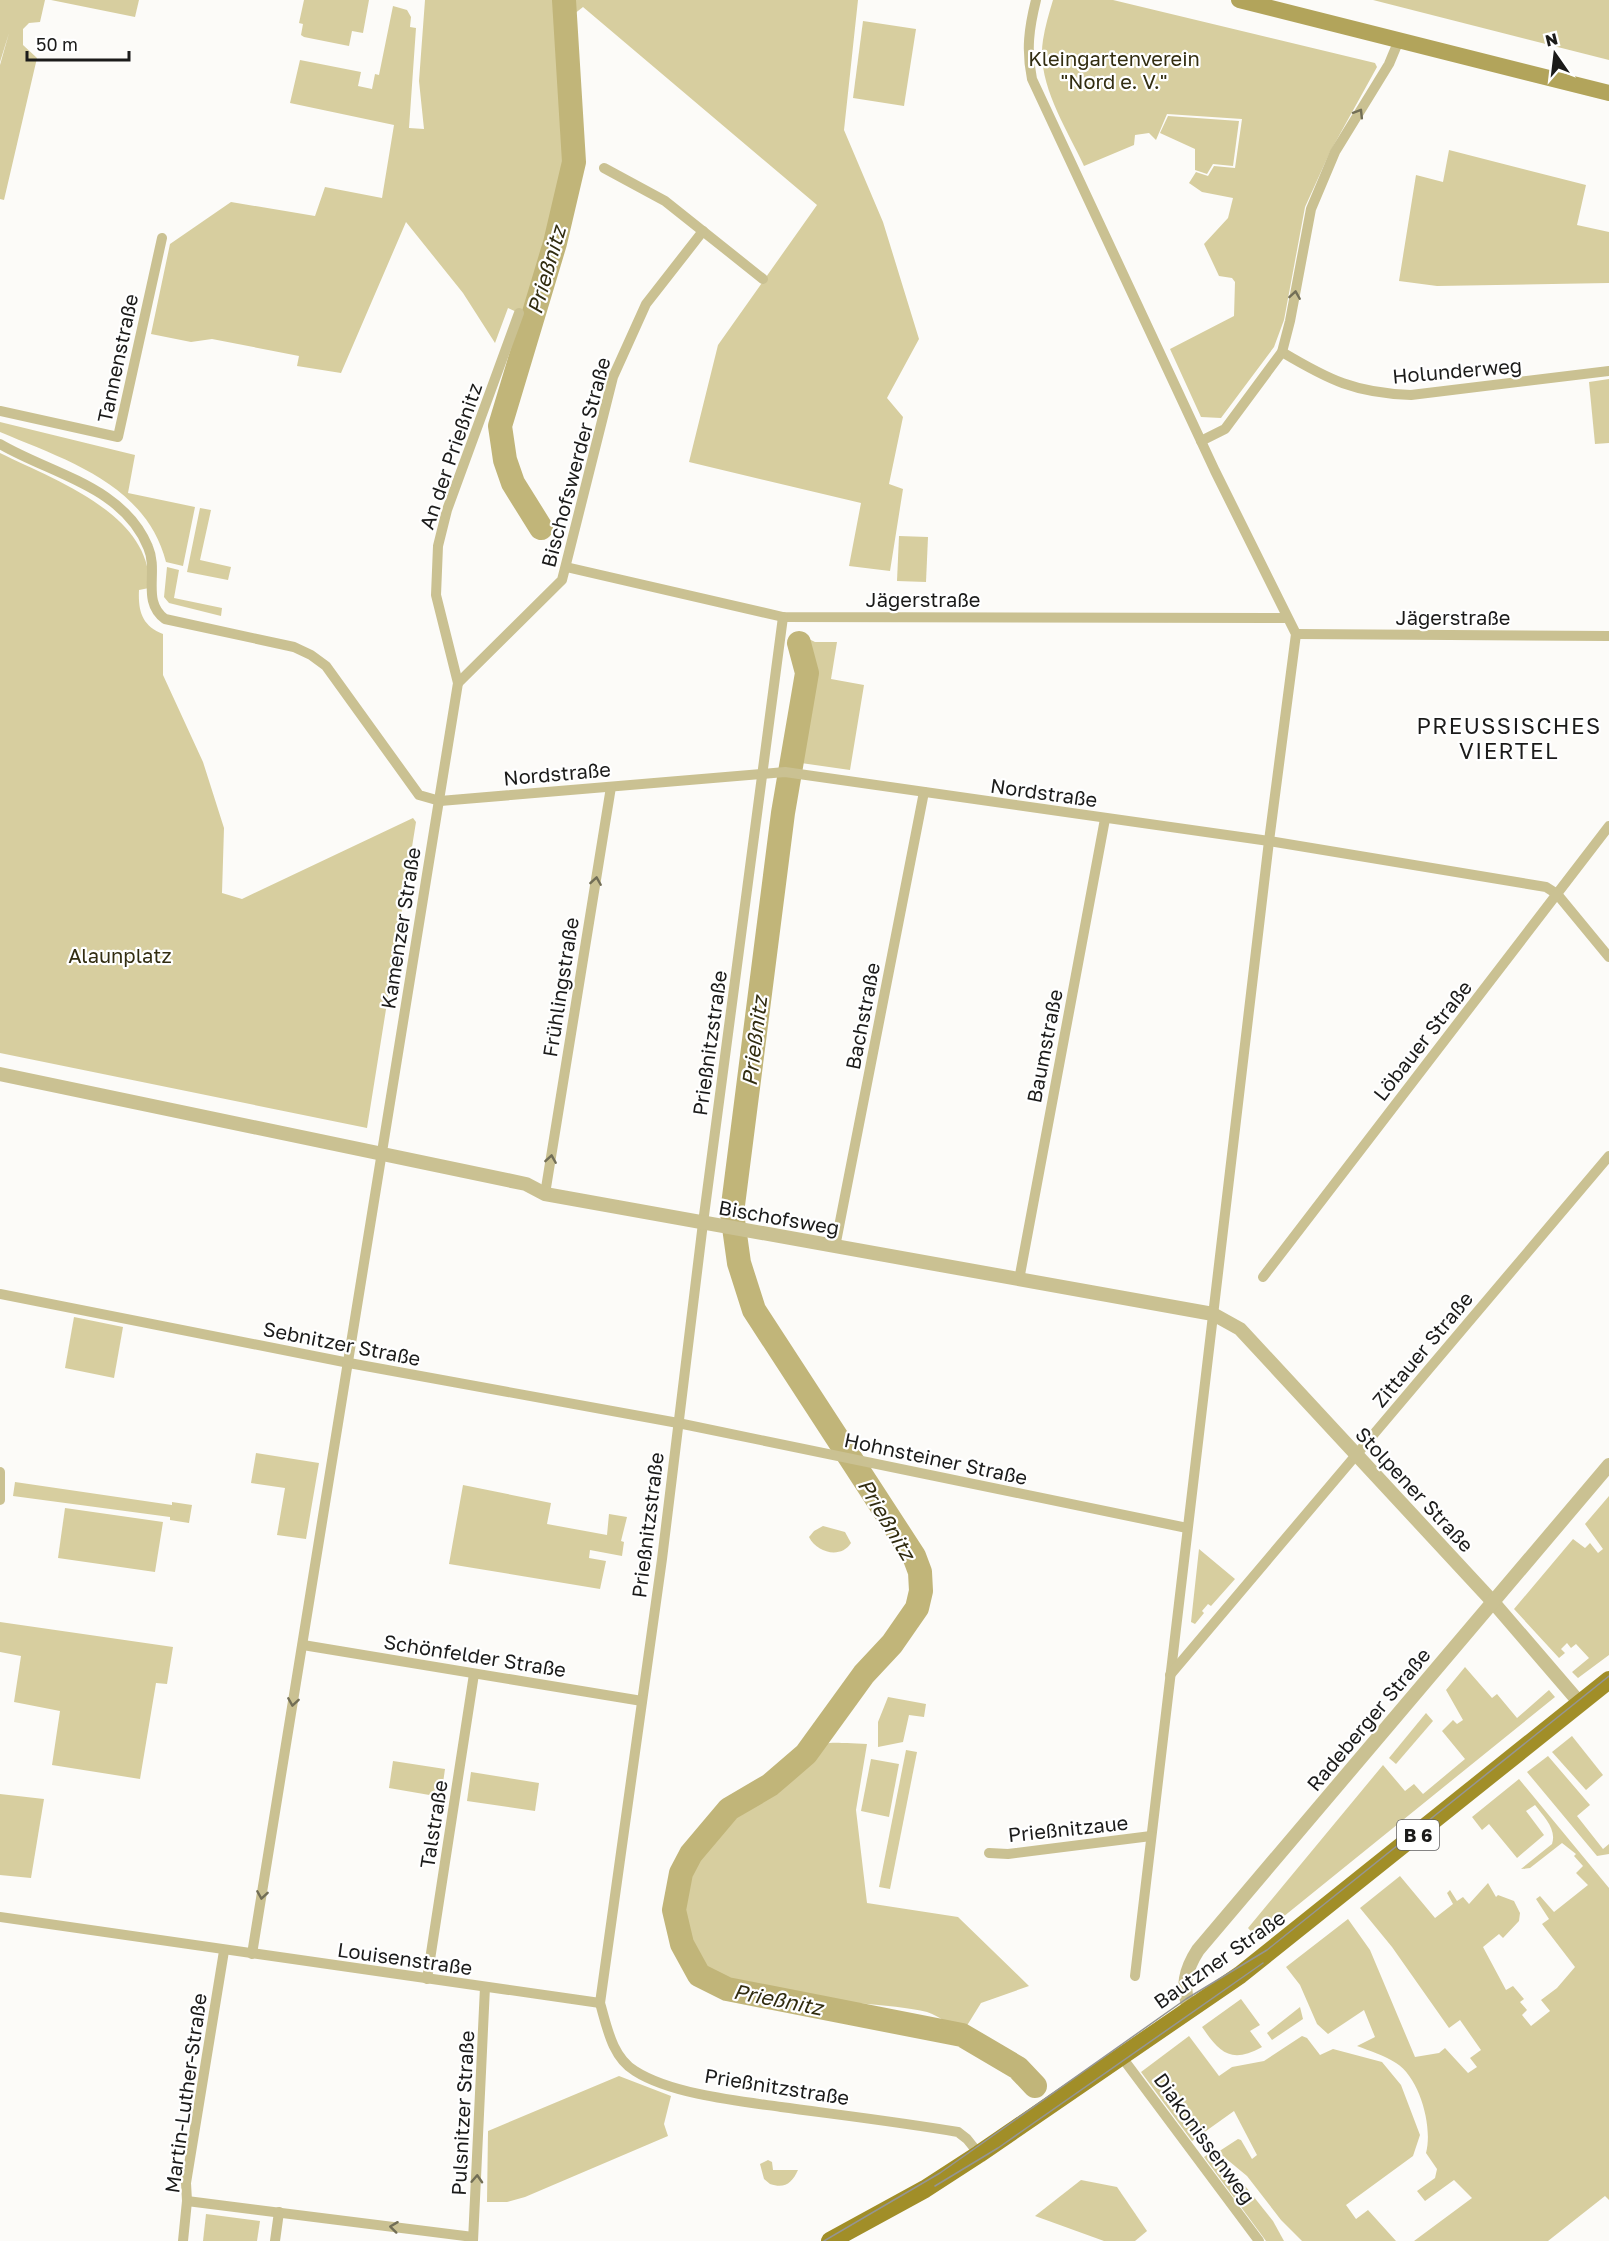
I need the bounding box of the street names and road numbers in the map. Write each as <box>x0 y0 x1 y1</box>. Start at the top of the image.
street label: Tannenstraße <box>92 291 142 425</box>
street label: Holunderweg <box>1391 352 1523 388</box>
street label: Bischofswerder Straße <box>535 354 615 570</box>
street label: An der Prießnitz <box>414 380 486 532</box>
street label: Jägerstraße <box>866 587 980 611</box>
street label: Jägerstraße <box>1396 605 1510 629</box>
street label: Nordstraße <box>502 756 612 790</box>
street label: Nordstraße <box>989 773 1099 811</box>
street label: Kamenzer Straße <box>375 845 425 1011</box>
street label: Frühlingstraße <box>537 915 583 1059</box>
street label: Bachstraße <box>840 960 884 1072</box>
street label: Prießnitzstraße <box>687 969 731 1117</box>
street label: Löbauer Straße <box>1368 975 1476 1105</box>
street label: Baumstraße <box>1021 987 1067 1105</box>
street label: Bischofsweg <box>717 1195 841 1239</box>
street label: Zittauer Straße <box>1367 1286 1477 1412</box>
street label: Sebnitzer Straße <box>261 1316 423 1370</box>
street label: Stolpener Straße <box>1351 1422 1479 1556</box>
street label: Hohnsteiner Straße <box>842 1427 1030 1489</box>
street label: Prießnitzstraße <box>626 1451 668 1599</box>
street label: Schönfelder Straße <box>382 1629 568 1681</box>
street label: Radeberger Straße <box>1301 1643 1435 1795</box>
street label: Talstraße <box>414 1778 452 1870</box>
street label: Prießnitzaue <box>1007 1810 1129 1846</box>
road number: B 6 <box>1397 1820 1439 1850</box>
street label: Bautzner Straße <box>1149 1905 1289 2013</box>
street label: Louisenstraße <box>336 1937 474 1979</box>
street label: Martin-Luther-Straße <box>159 1991 211 2195</box>
street label: Pulsnitzer Straße <box>446 2030 478 2196</box>
street label: Prießnitzstraße <box>703 2063 851 2109</box>
street label: Diakonissenweg <box>1149 2068 1261 2208</box>

